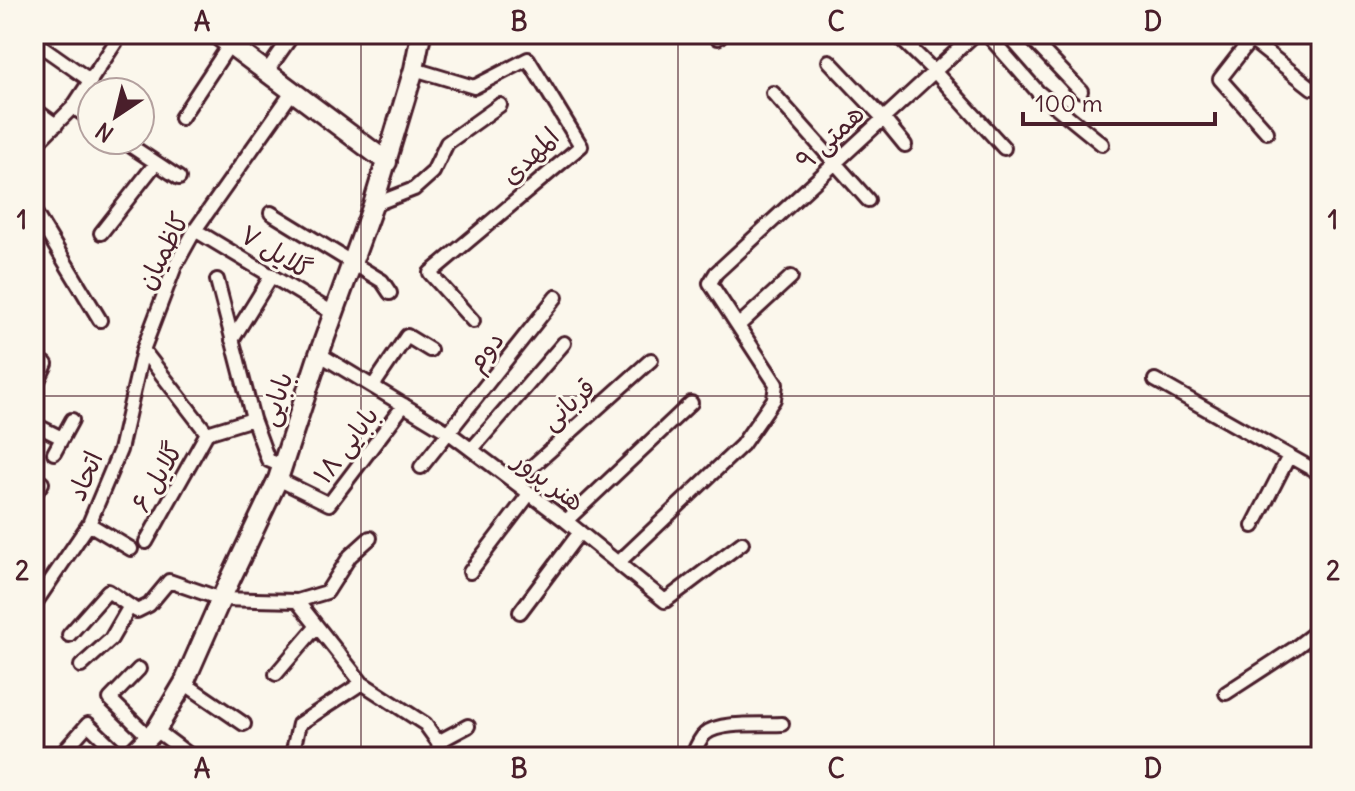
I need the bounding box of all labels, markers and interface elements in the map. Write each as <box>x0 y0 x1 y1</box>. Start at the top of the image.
text: A <box>194 5 211 38</box>
text: B <box>510 5 528 38</box>
text: C <box>827 5 845 38</box>
text: D <box>1144 5 1162 38</box>
north arrow <box>76 76 156 156</box>
scale bar <box>1023 76 1215 126</box>
text: 100 m <box>1035 88 1103 118</box>
street label: همتی ۹ <box>788 97 872 177</box>
text: N <box>90 117 119 148</box>
street label: المهدی <box>494 120 566 191</box>
text: 1 <box>17 203 27 236</box>
text: 1 <box>1328 203 1338 236</box>
street label: کاظمیان <box>129 207 196 295</box>
street label: گلایل ۷ <box>234 217 318 286</box>
street label: دوم <box>458 324 514 380</box>
street label: بابایی <box>251 368 301 430</box>
street label: قربانی <box>533 370 603 438</box>
street label: بابایی ۱۸ <box>306 399 386 491</box>
street label: گلایل ۶ <box>123 436 190 518</box>
street label: هنر پرور <box>505 442 591 519</box>
street label: اتحاد <box>60 446 110 505</box>
text: 2 <box>15 554 29 587</box>
text: 2 <box>1326 554 1340 587</box>
text: A <box>194 752 211 785</box>
text: B <box>510 752 528 785</box>
text: C <box>827 752 845 785</box>
text: D <box>1144 752 1162 785</box>

